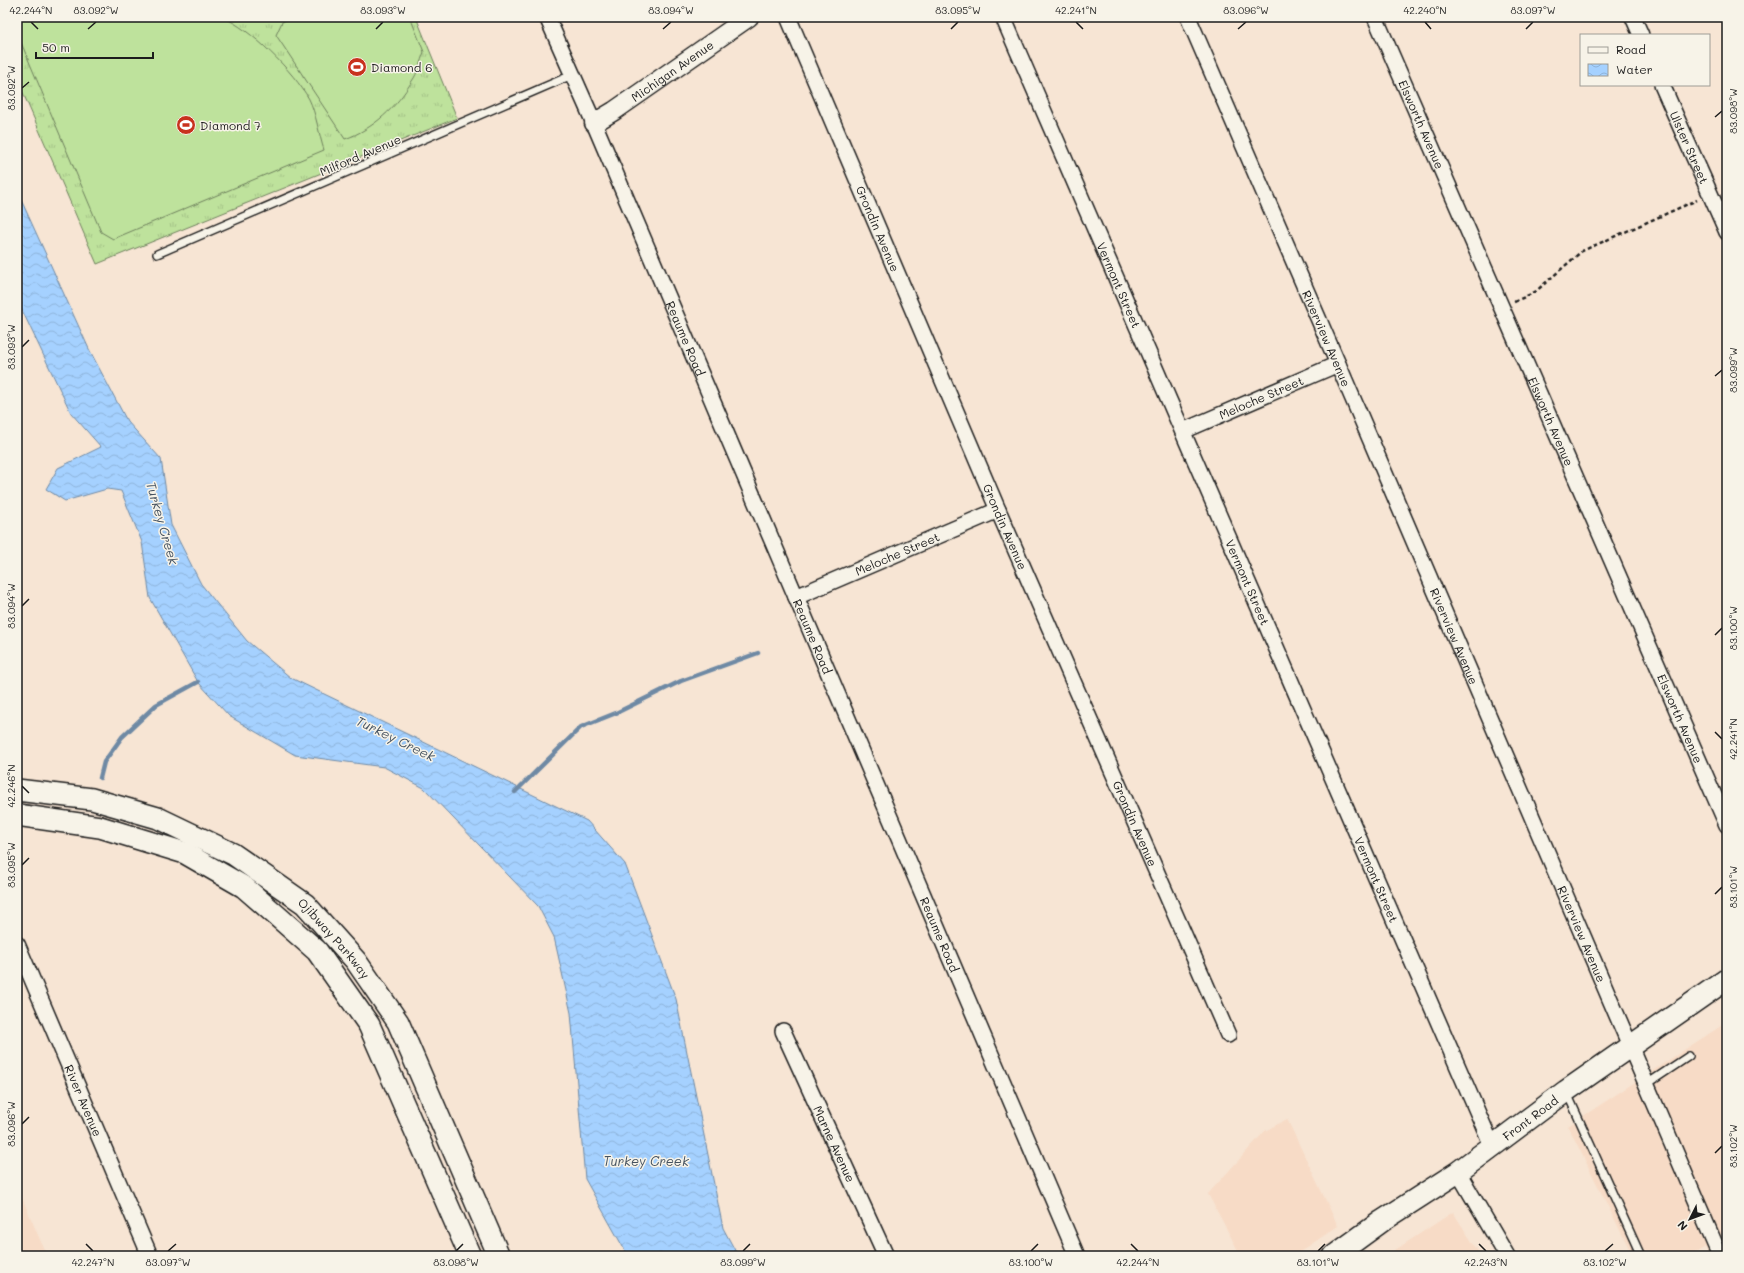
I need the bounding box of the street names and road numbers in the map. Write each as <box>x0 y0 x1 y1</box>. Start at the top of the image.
street label: Michigan Avenue <box>627 36 717 105</box>
street label: Elsworth Avenue <box>1395 77 1448 171</box>
street label: Ulster Street <box>1666 108 1713 186</box>
street label: Milford Avenue <box>317 131 403 179</box>
street label: Grondin Avenue <box>853 183 904 274</box>
street label: Vermont Street <box>1093 240 1145 330</box>
street label: Riverview Avenue <box>1299 288 1355 389</box>
street label: Reaume Road <box>663 298 709 379</box>
street label: Meloche Street <box>1216 372 1306 423</box>
street label: Elsworth Avenue <box>1525 374 1578 468</box>
street label: Grondin Avenue <box>980 481 1031 572</box>
street label: Meloche Street <box>852 528 942 579</box>
street label: Vermont Street <box>1222 537 1273 628</box>
street label: Riverview Avenue <box>1427 585 1482 687</box>
street label: Reaume Road <box>790 596 836 677</box>
street label: Elsworth Avenue <box>1654 671 1707 765</box>
street label: Grondin Avenue <box>1109 778 1161 869</box>
street label: Vermont Street <box>1351 834 1402 925</box>
street label: Riverview Avenue <box>1554 883 1610 985</box>
street label: Ojibway Parkway <box>295 894 374 982</box>
street label: Reaume Road <box>917 894 963 975</box>
street label: River Avenue <box>61 1062 106 1139</box>
street label: Front Road <box>1499 1092 1561 1144</box>
street label: Marne Avenue <box>810 1103 859 1185</box>

